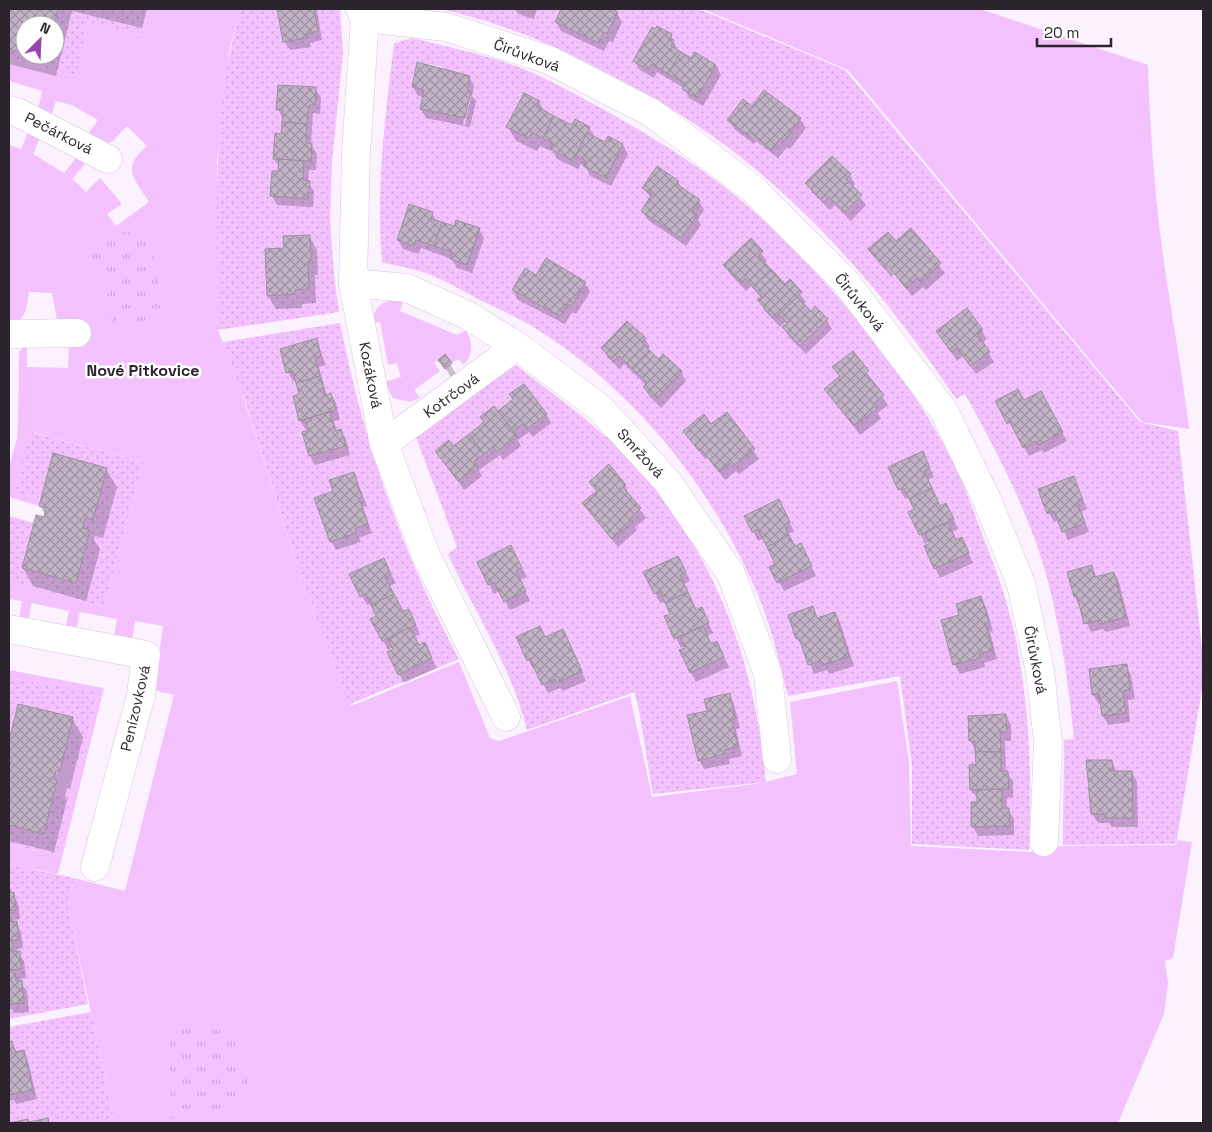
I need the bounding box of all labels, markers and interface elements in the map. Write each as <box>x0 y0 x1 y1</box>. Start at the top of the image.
north arrow <box>15 15 65 65</box>
scale bar <box>1037 15 1111 47</box>
text: N <box>37 18 53 38</box>
text: 20 m <box>1044 23 1079 42</box>
street label: Čirůvková <box>491 34 563 76</box>
street label: Pečárková <box>22 108 97 158</box>
street label: Čirůvková <box>831 269 889 335</box>
street label: Kozáková <box>355 340 387 410</box>
district label: Nové Pitkovice <box>86 360 200 381</box>
street label: Kotrčová <box>419 368 483 422</box>
street label: Smržová <box>613 424 669 482</box>
street label: Čirůvková <box>1020 624 1052 696</box>
street label: Penízovková <box>116 663 154 753</box>

